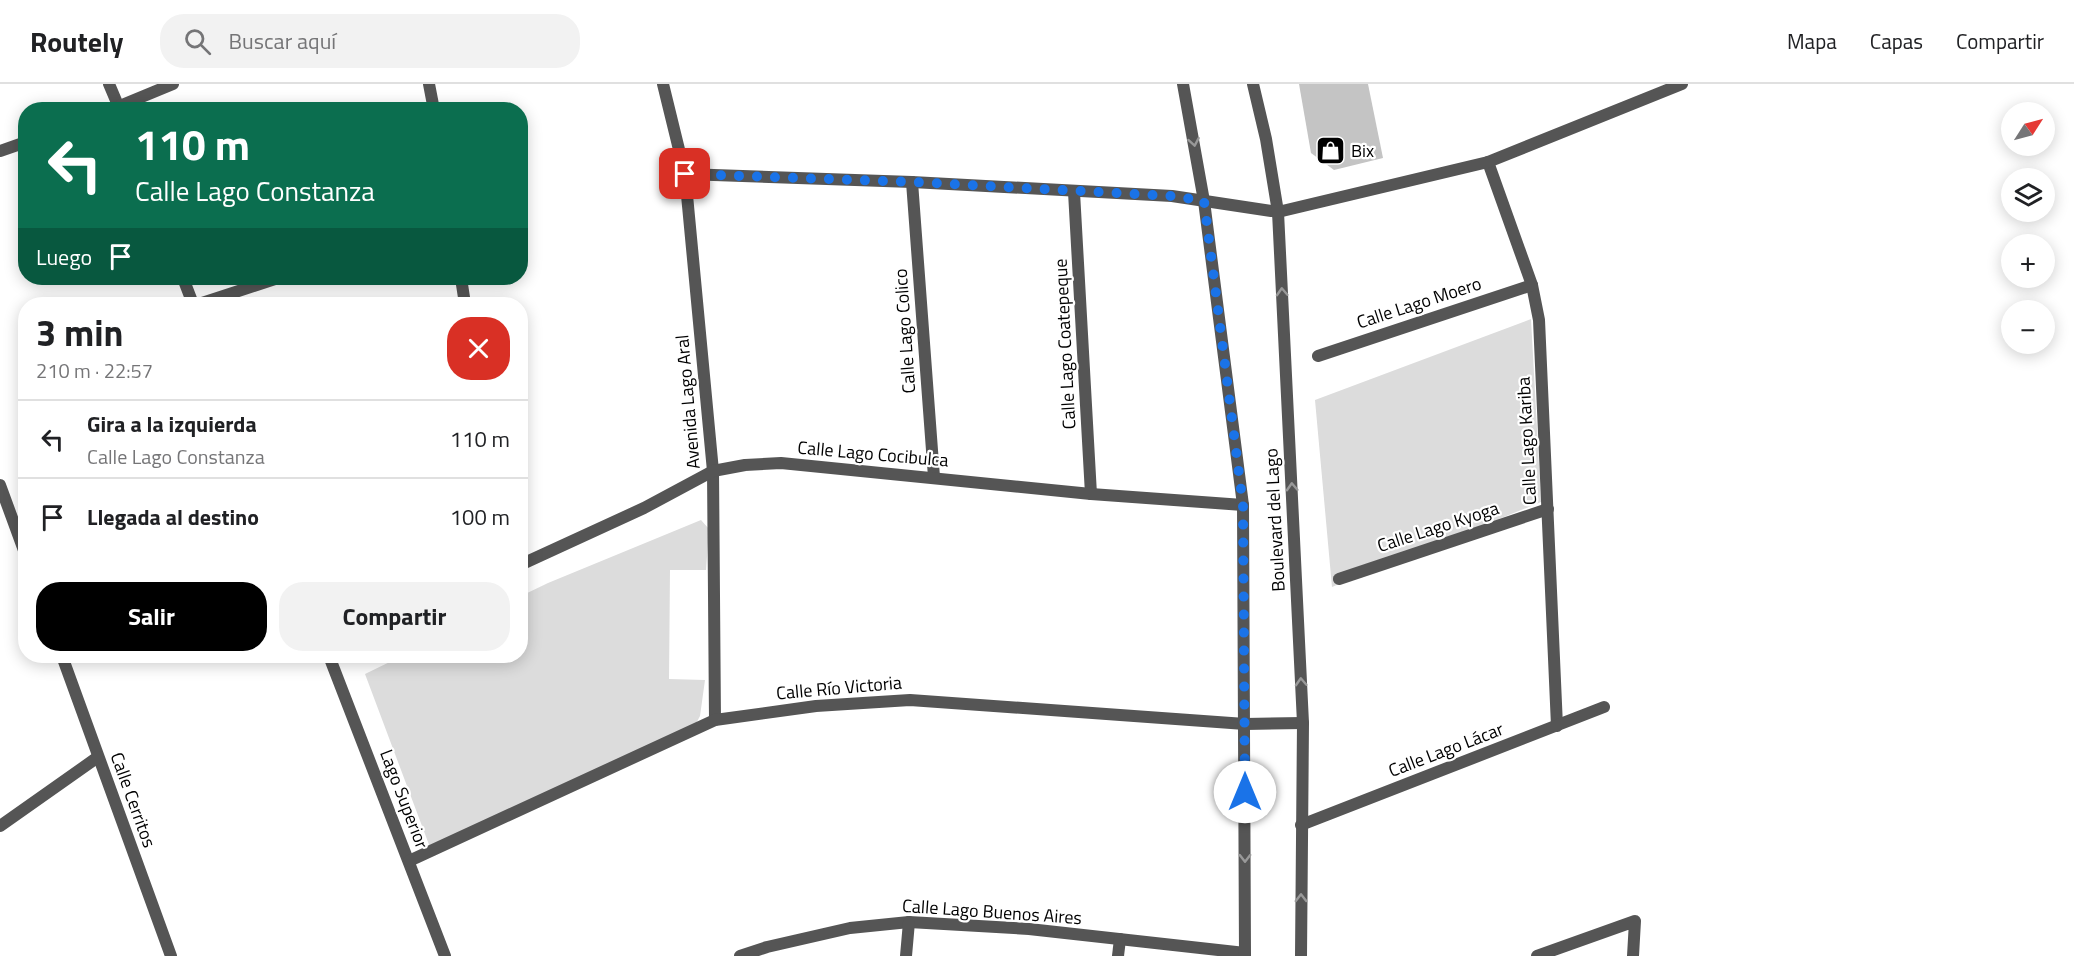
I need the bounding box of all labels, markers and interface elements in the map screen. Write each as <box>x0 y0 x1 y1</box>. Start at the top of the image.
search box <box>160 14 580 68</box>
text: Routely <box>30 20 124 63</box>
text: Buscar aquí <box>229 24 336 58</box>
icon: search <box>181 25 214 58</box>
text: Mapa <box>1787 25 1837 57</box>
text: Capas <box>1870 25 1923 57</box>
text: Compartir <box>1956 25 2044 57</box>
north arrow <box>2001 102 2055 156</box>
map controls <box>2001 102 2055 354</box>
text: 110 m <box>135 112 250 176</box>
icon: left <box>36 126 114 204</box>
shop icon: Bix <box>1314 135 1346 167</box>
one-way arrow <box>1187 137 1199 146</box>
place label: Bix <box>1351 137 1374 164</box>
pin <box>659 148 710 199</box>
icon: arrive <box>668 157 701 190</box>
button: layers <box>2001 168 2055 222</box>
text: Calle Lago Constanza <box>135 170 375 211</box>
button: + <box>2001 234 2055 288</box>
text: Luego <box>36 240 92 274</box>
icon: arrive <box>104 240 137 273</box>
street label: Calle Lago Coatepeque <box>1047 258 1082 430</box>
street label: Calle Lago Colico <box>887 268 922 394</box>
street label: Calle Lago Moero <box>1353 270 1485 335</box>
one-way arrow <box>1275 288 1288 297</box>
button: − <box>2001 300 2055 354</box>
text: 3 min <box>36 305 123 360</box>
button: close <box>447 317 510 380</box>
street label: Avenida Lago Aral <box>668 334 707 470</box>
text: 210 m · 22:57 <box>36 355 153 386</box>
street label: Calle Lago Kariba <box>1510 376 1543 506</box>
text: Gira a la izquierda <box>87 407 257 441</box>
text: 110 m <box>450 422 510 456</box>
icon: left <box>36 423 69 456</box>
street label: Calle Lago Cocibulca <box>796 433 950 474</box>
text: Calle Lago Constanza <box>87 441 265 472</box>
street label: Boulevard del Lago <box>1257 448 1292 592</box>
one-way arrow <box>1285 482 1298 491</box>
street label: Calle Lago Kyoga <box>1373 494 1502 559</box>
text: Llegada al destino <box>87 500 259 534</box>
text: 100 m <box>450 500 510 534</box>
icon: arrive <box>36 501 69 534</box>
button: Salir <box>36 582 267 651</box>
button: Compartir <box>279 582 510 651</box>
street label: Calle Río Victoria <box>775 669 903 706</box>
one-way arrow <box>1295 677 1308 686</box>
street label: Calle Lago Lácar <box>1384 715 1507 784</box>
street label: Lago Superior <box>373 745 436 852</box>
street label: Calle Cerritos <box>104 748 163 851</box>
position arrow <box>1213 760 1277 824</box>
one-way arrow <box>1239 854 1251 863</box>
street label: Calle Lago Buenos Aires <box>901 892 1083 931</box>
one-way arrow <box>1295 893 1307 902</box>

